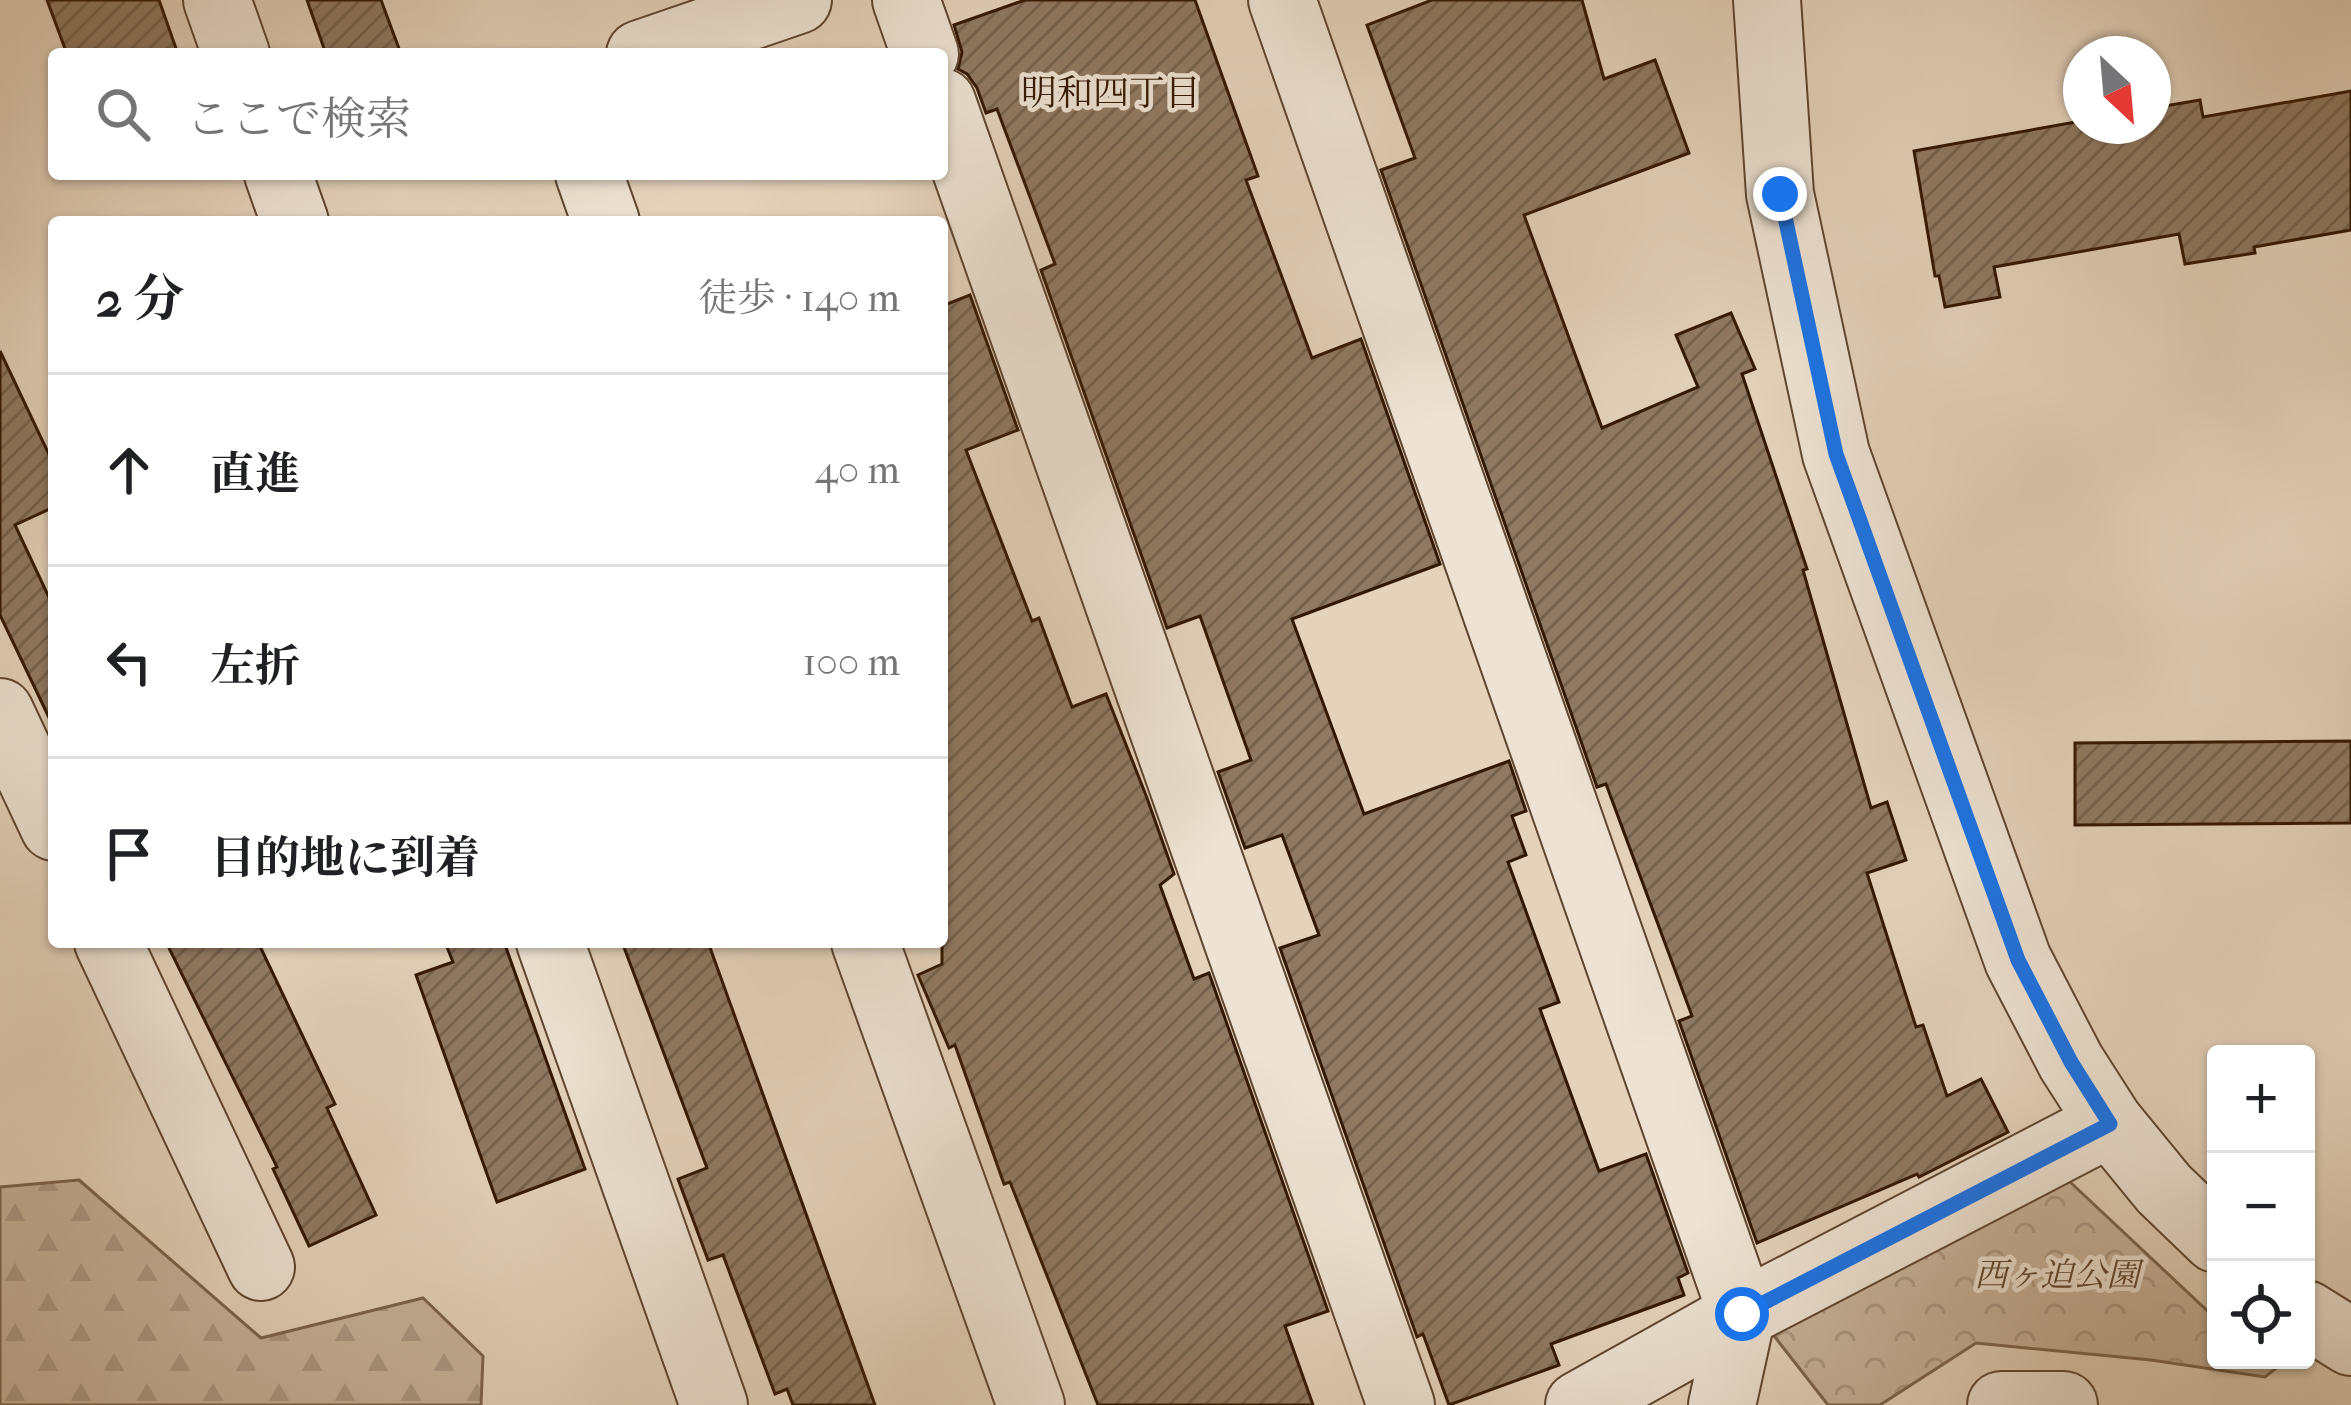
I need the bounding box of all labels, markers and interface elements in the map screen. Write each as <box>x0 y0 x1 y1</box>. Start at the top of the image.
north arrow <box>2063 36 2171 144</box>
search box <box>48 48 948 180</box>
district label: 明和四丁目 <box>1021 72 1201 114</box>
icon: search <box>90 81 156 147</box>
text: ここで検索 <box>186 93 411 146</box>
route end <box>1753 167 1807 221</box>
text: 2 分 <box>96 269 184 329</box>
text: 徒歩 · 140 m <box>698 275 900 321</box>
icon: ahead <box>96 437 162 503</box>
text: 40 m <box>815 447 900 493</box>
text: 直進 <box>210 448 300 501</box>
icon: left <box>96 629 162 695</box>
text: 100 m <box>802 639 900 685</box>
text: 左折 <box>210 640 300 693</box>
icon: arrive <box>96 821 162 887</box>
text: 目的地に到着 <box>210 832 480 885</box>
map controls <box>2207 1045 2315 1369</box>
button: + <box>2207 1045 2315 1153</box>
button: − <box>2207 1153 2315 1261</box>
park label: 西ヶ迫公園 <box>1975 1256 2145 1295</box>
button: locate <box>2207 1261 2315 1369</box>
route start <box>1715 1287 1769 1341</box>

